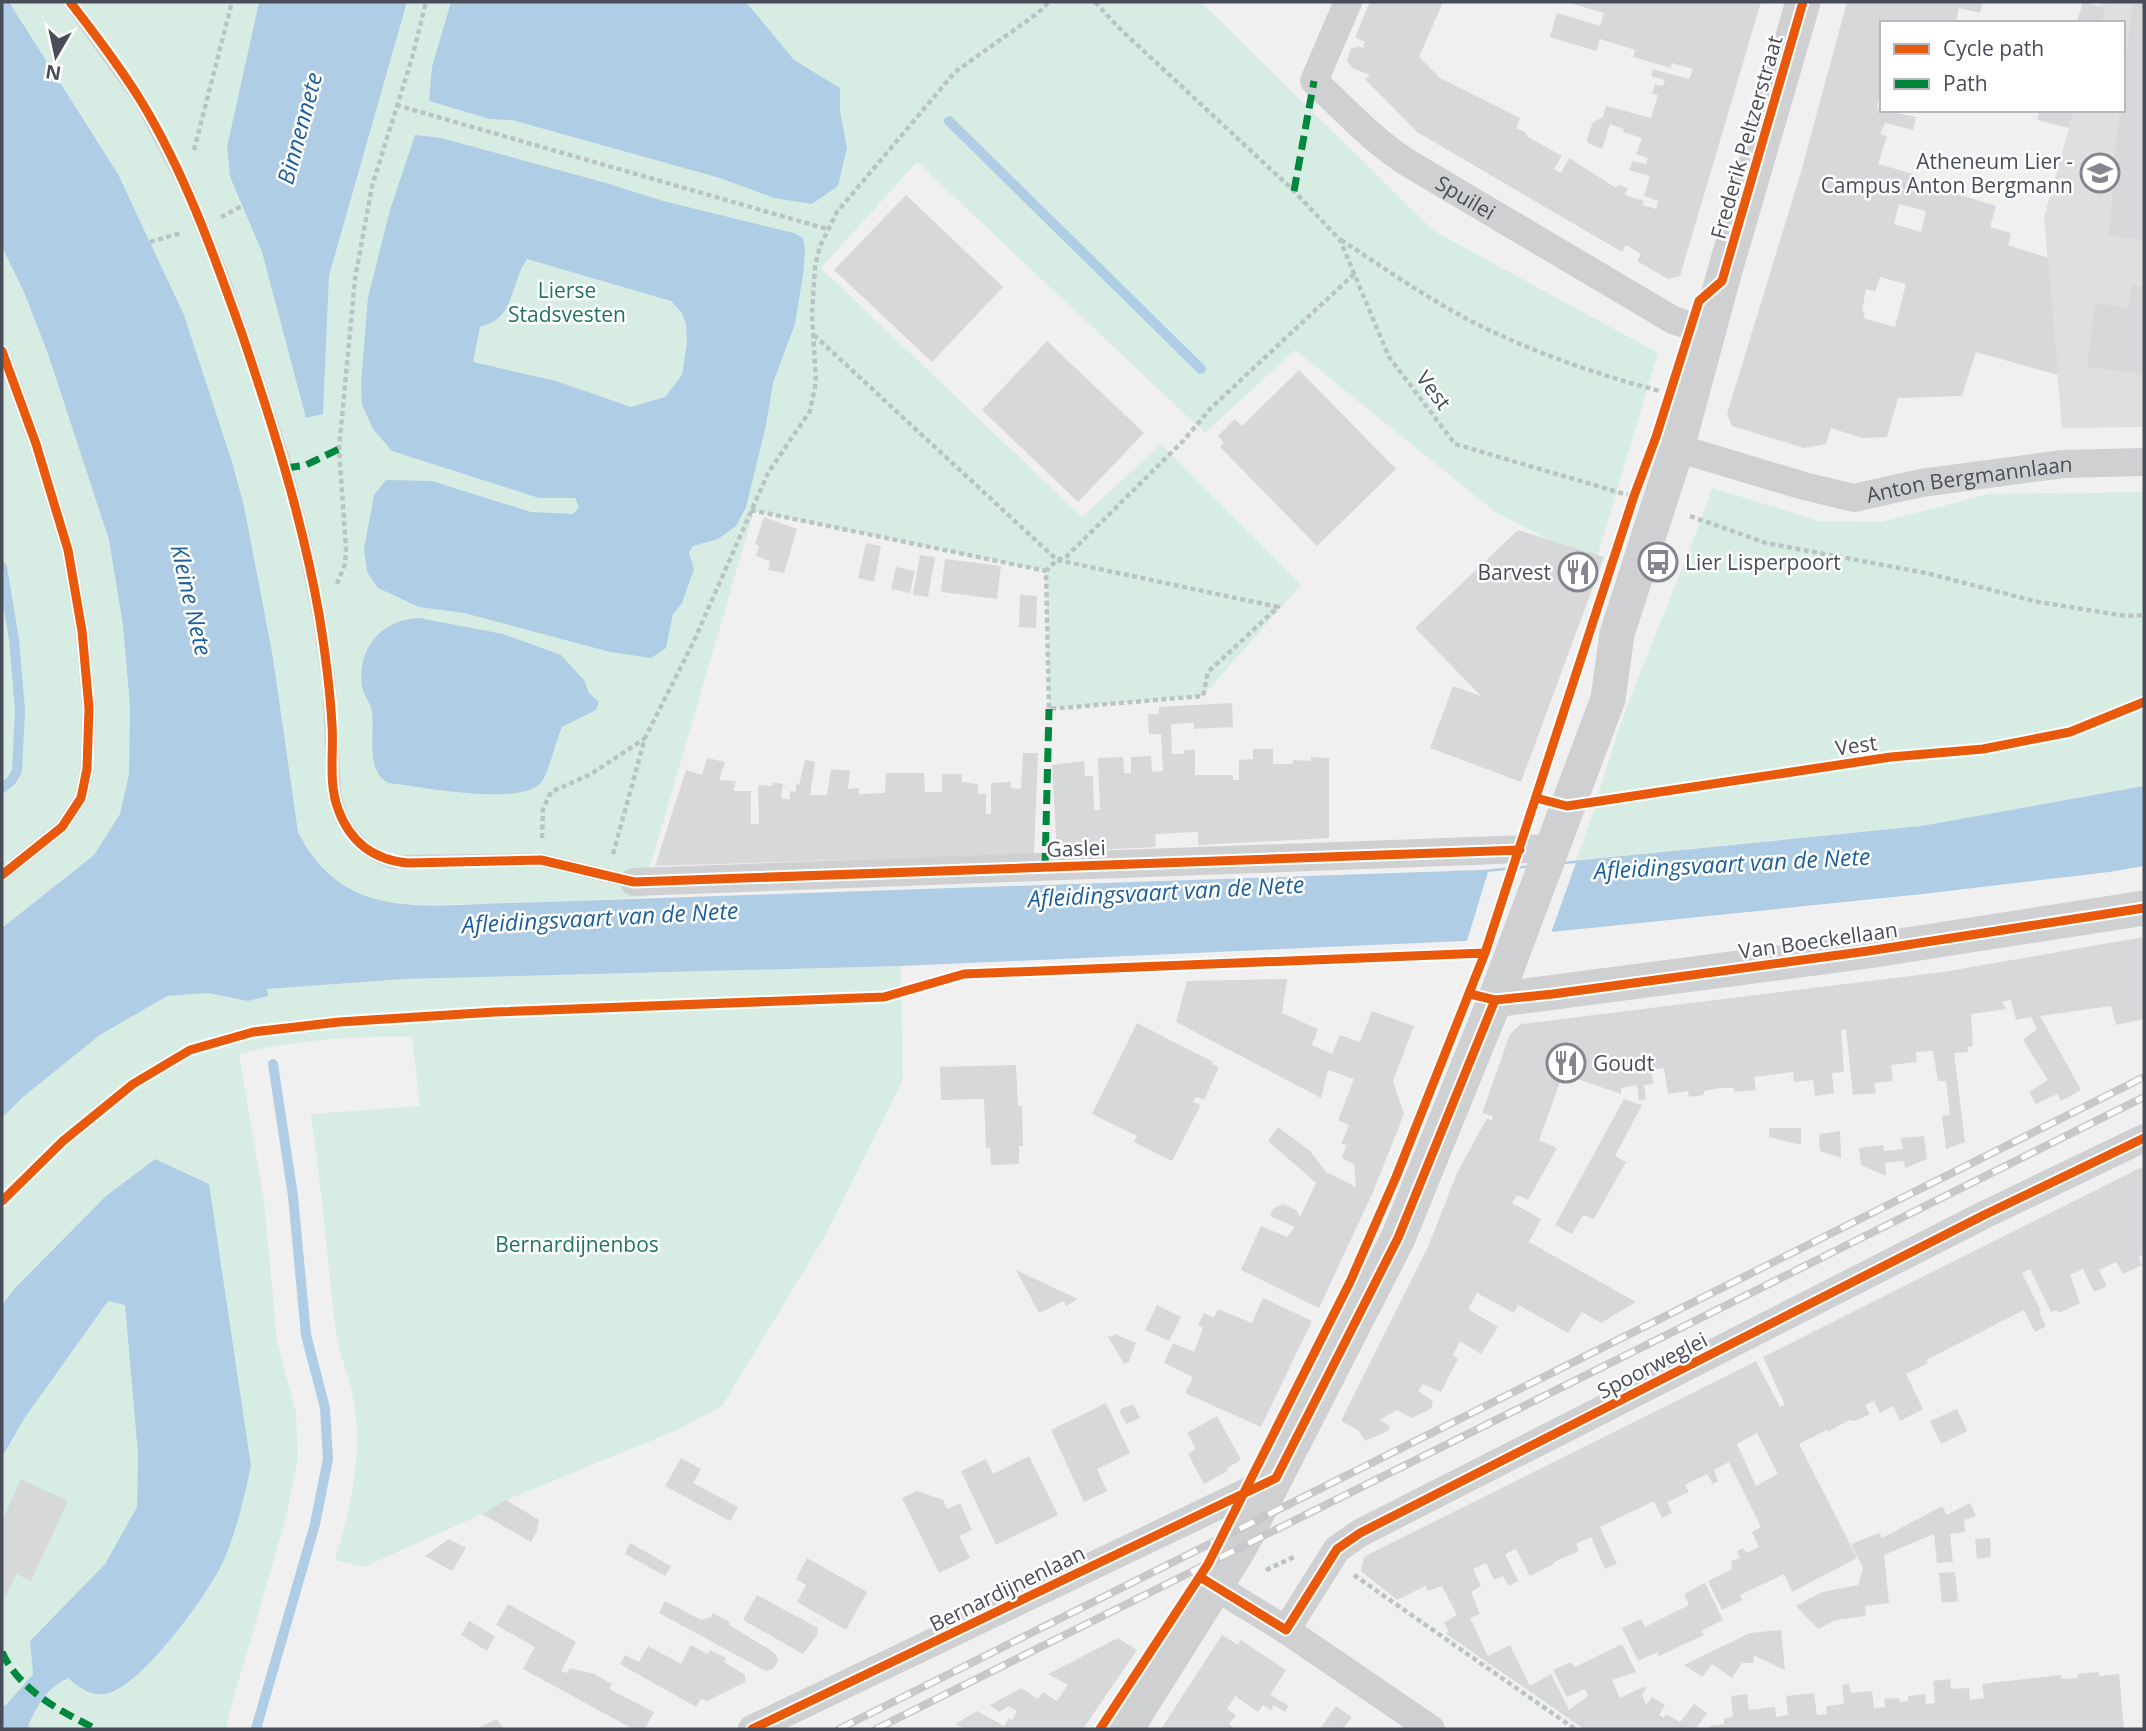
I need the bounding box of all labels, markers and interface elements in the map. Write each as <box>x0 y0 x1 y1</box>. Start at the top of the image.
north arrow <box>21 21 91 91</box>
legend <box>1880 21 2125 112</box>
street label: Frederik Peltzerstraat <box>1704 32 1788 242</box>
text: Cycle path <box>1943 34 2044 62</box>
text: N <box>44 59 63 87</box>
water label: Binnennete <box>269 69 329 187</box>
text: Path <box>1943 69 1988 97</box>
place label: Atheneum Lier - Campus Anton Bergmann <box>1821 147 2073 199</box>
school or university icon: Atheneum Lier - Campus Anton Bergmann <box>2079 152 2121 194</box>
street label: Spuilei <box>1431 169 1501 226</box>
park label: Lierse Stadsvesten <box>508 276 626 328</box>
street label: Vest <box>1410 365 1458 415</box>
street label: Anton Bergmannlaan <box>1863 450 2073 509</box>
water label: Kleine Nete <box>164 541 220 659</box>
bus stop icon: Lier Lisperpoort <box>1637 541 1679 583</box>
place label: Lier Lisperpoort <box>1685 548 1841 576</box>
restaurant icon: Barvest <box>1557 551 1599 593</box>
place label: Barvest <box>1477 558 1551 586</box>
street label: Vest <box>1833 728 1879 762</box>
street label: Gaslei <box>1046 833 1106 863</box>
water label: Afleidingsvaart van de Nete <box>1591 840 1871 886</box>
water label: Afleidingsvaart van de Nete <box>1025 868 1305 914</box>
water label: Afleidingsvaart van de Nete <box>459 894 739 940</box>
street label: Van Boeckellaan <box>1737 915 1899 965</box>
restaurant icon: Goudt <box>1545 1042 1587 1084</box>
place label: Goudt <box>1593 1049 1654 1077</box>
park label: Bernardijnenbos <box>495 1230 659 1258</box>
street label: Spoorweglei <box>1592 1325 1712 1405</box>
street label: Bernardijnenlaan <box>925 1538 1089 1638</box>

